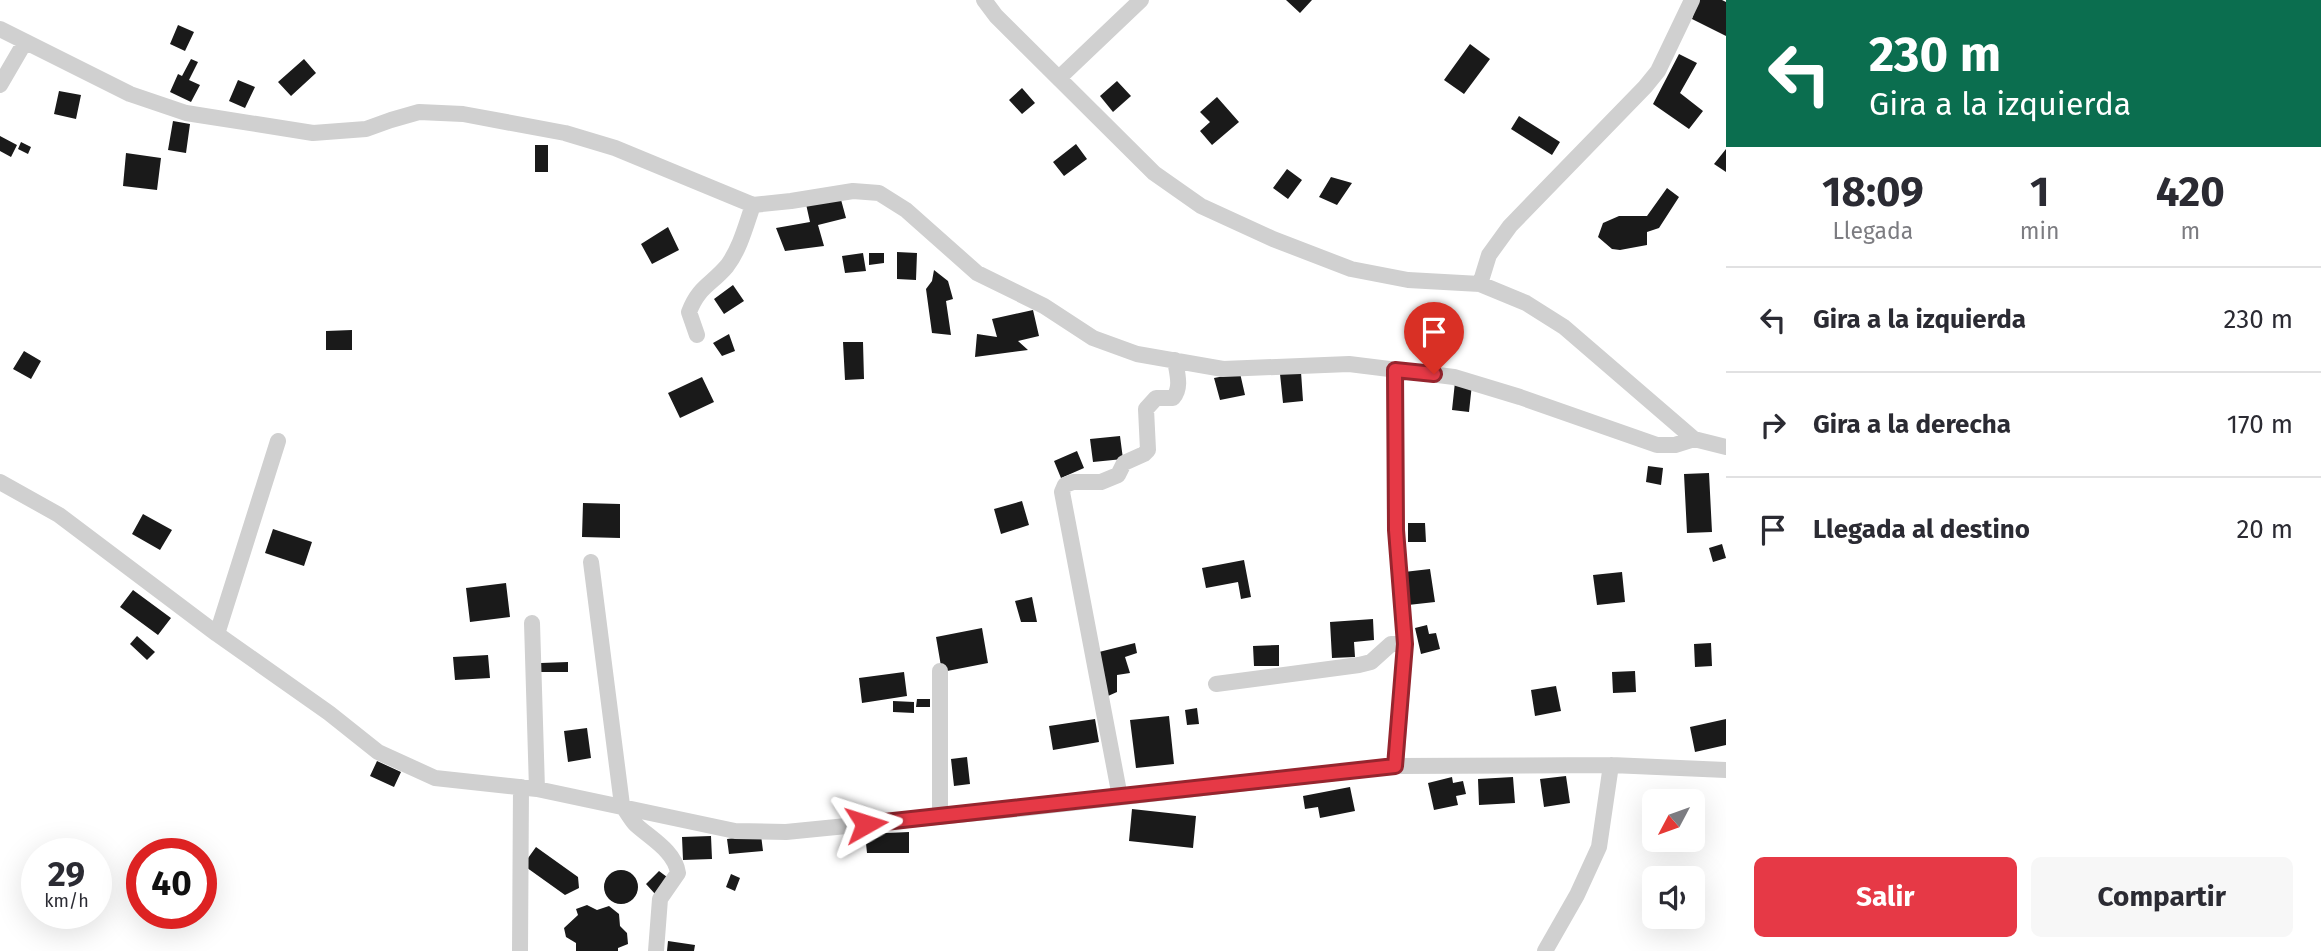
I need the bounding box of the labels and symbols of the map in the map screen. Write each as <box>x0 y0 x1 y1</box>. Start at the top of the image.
pin <box>1404 302 1464 374</box>
position arrow <box>829 787 903 861</box>
north arrow <box>1642 789 1704 852</box>
speed limit sign: 40 <box>126 838 217 929</box>

